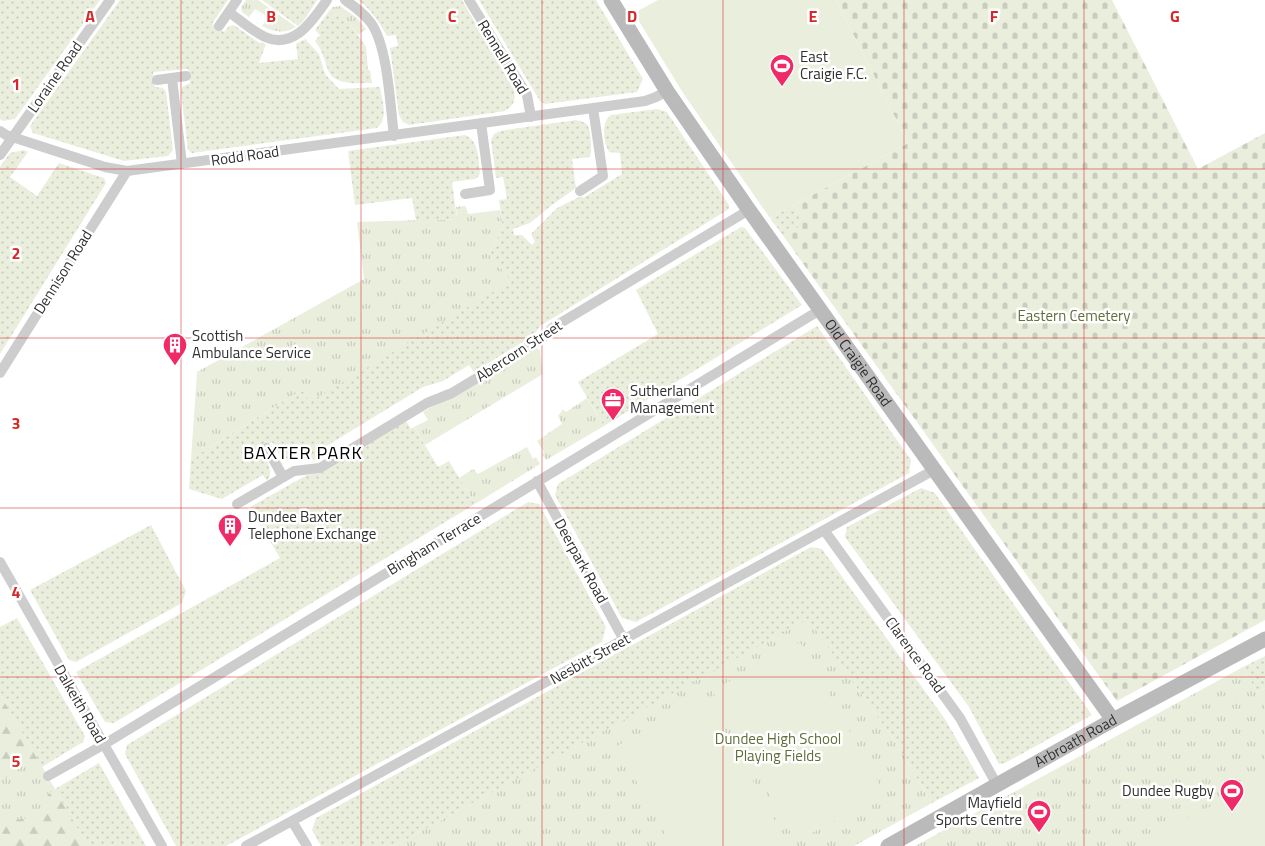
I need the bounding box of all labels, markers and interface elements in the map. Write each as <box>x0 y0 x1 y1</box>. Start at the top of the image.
text: A <box>85 4 95 28</box>
text: B <box>266 4 276 28</box>
text: C <box>448 4 457 28</box>
text: D <box>627 4 637 28</box>
text: E <box>809 4 818 28</box>
text: F <box>990 4 999 28</box>
text: G <box>1170 4 1180 28</box>
street label: Rennell Road <box>472 15 535 98</box>
street label: Loraine Road <box>22 36 88 117</box>
place label: East Craigie F.C. <box>800 45 867 85</box>
sports icon: East Craigie F.C. <box>769 53 795 87</box>
text: 1 <box>12 72 20 96</box>
street label: Rodd Road <box>209 139 281 172</box>
street label: Dennison Road <box>28 225 98 318</box>
text: 2 <box>12 241 20 265</box>
park label: Eastern Cemetery <box>1017 304 1131 327</box>
street label: Abercorn Street <box>471 314 567 387</box>
street label: Old Craigie Road <box>819 314 898 411</box>
place label: Scottish Ambulance Service <box>192 324 311 364</box>
building icon: Scottish Ambulance Service <box>162 332 188 366</box>
place label: Sutherland Management <box>630 379 715 419</box>
office icon: Sutherland Management <box>600 387 626 421</box>
text: 3 <box>12 411 20 435</box>
district label: BAXTER PARK <box>243 439 363 466</box>
place label: Dundee Baxter Telephone Exchange <box>248 505 376 545</box>
street label: Bingham Terrace <box>383 506 485 581</box>
building icon: Dundee Baxter Telephone Exchange <box>217 513 243 547</box>
street label: Deerpark Road <box>549 514 614 607</box>
text: 4 <box>12 580 21 604</box>
street label: Clarence Road <box>880 612 951 698</box>
street label: Nesbitt Street <box>546 627 635 690</box>
street label: Dalkeith Road <box>49 660 112 747</box>
street label: Arbroath Road <box>1030 708 1121 773</box>
park label: Dundee High School Playing Fields <box>715 727 841 767</box>
text: 5 <box>12 749 21 773</box>
sports icon: Dundee Rugby <box>1219 778 1245 812</box>
place label: Dundee Rugby <box>1122 779 1214 802</box>
place label: Mayfield Sports Centre <box>936 791 1022 831</box>
sports icon: Mayfield Sports Centre <box>1026 799 1052 833</box>

